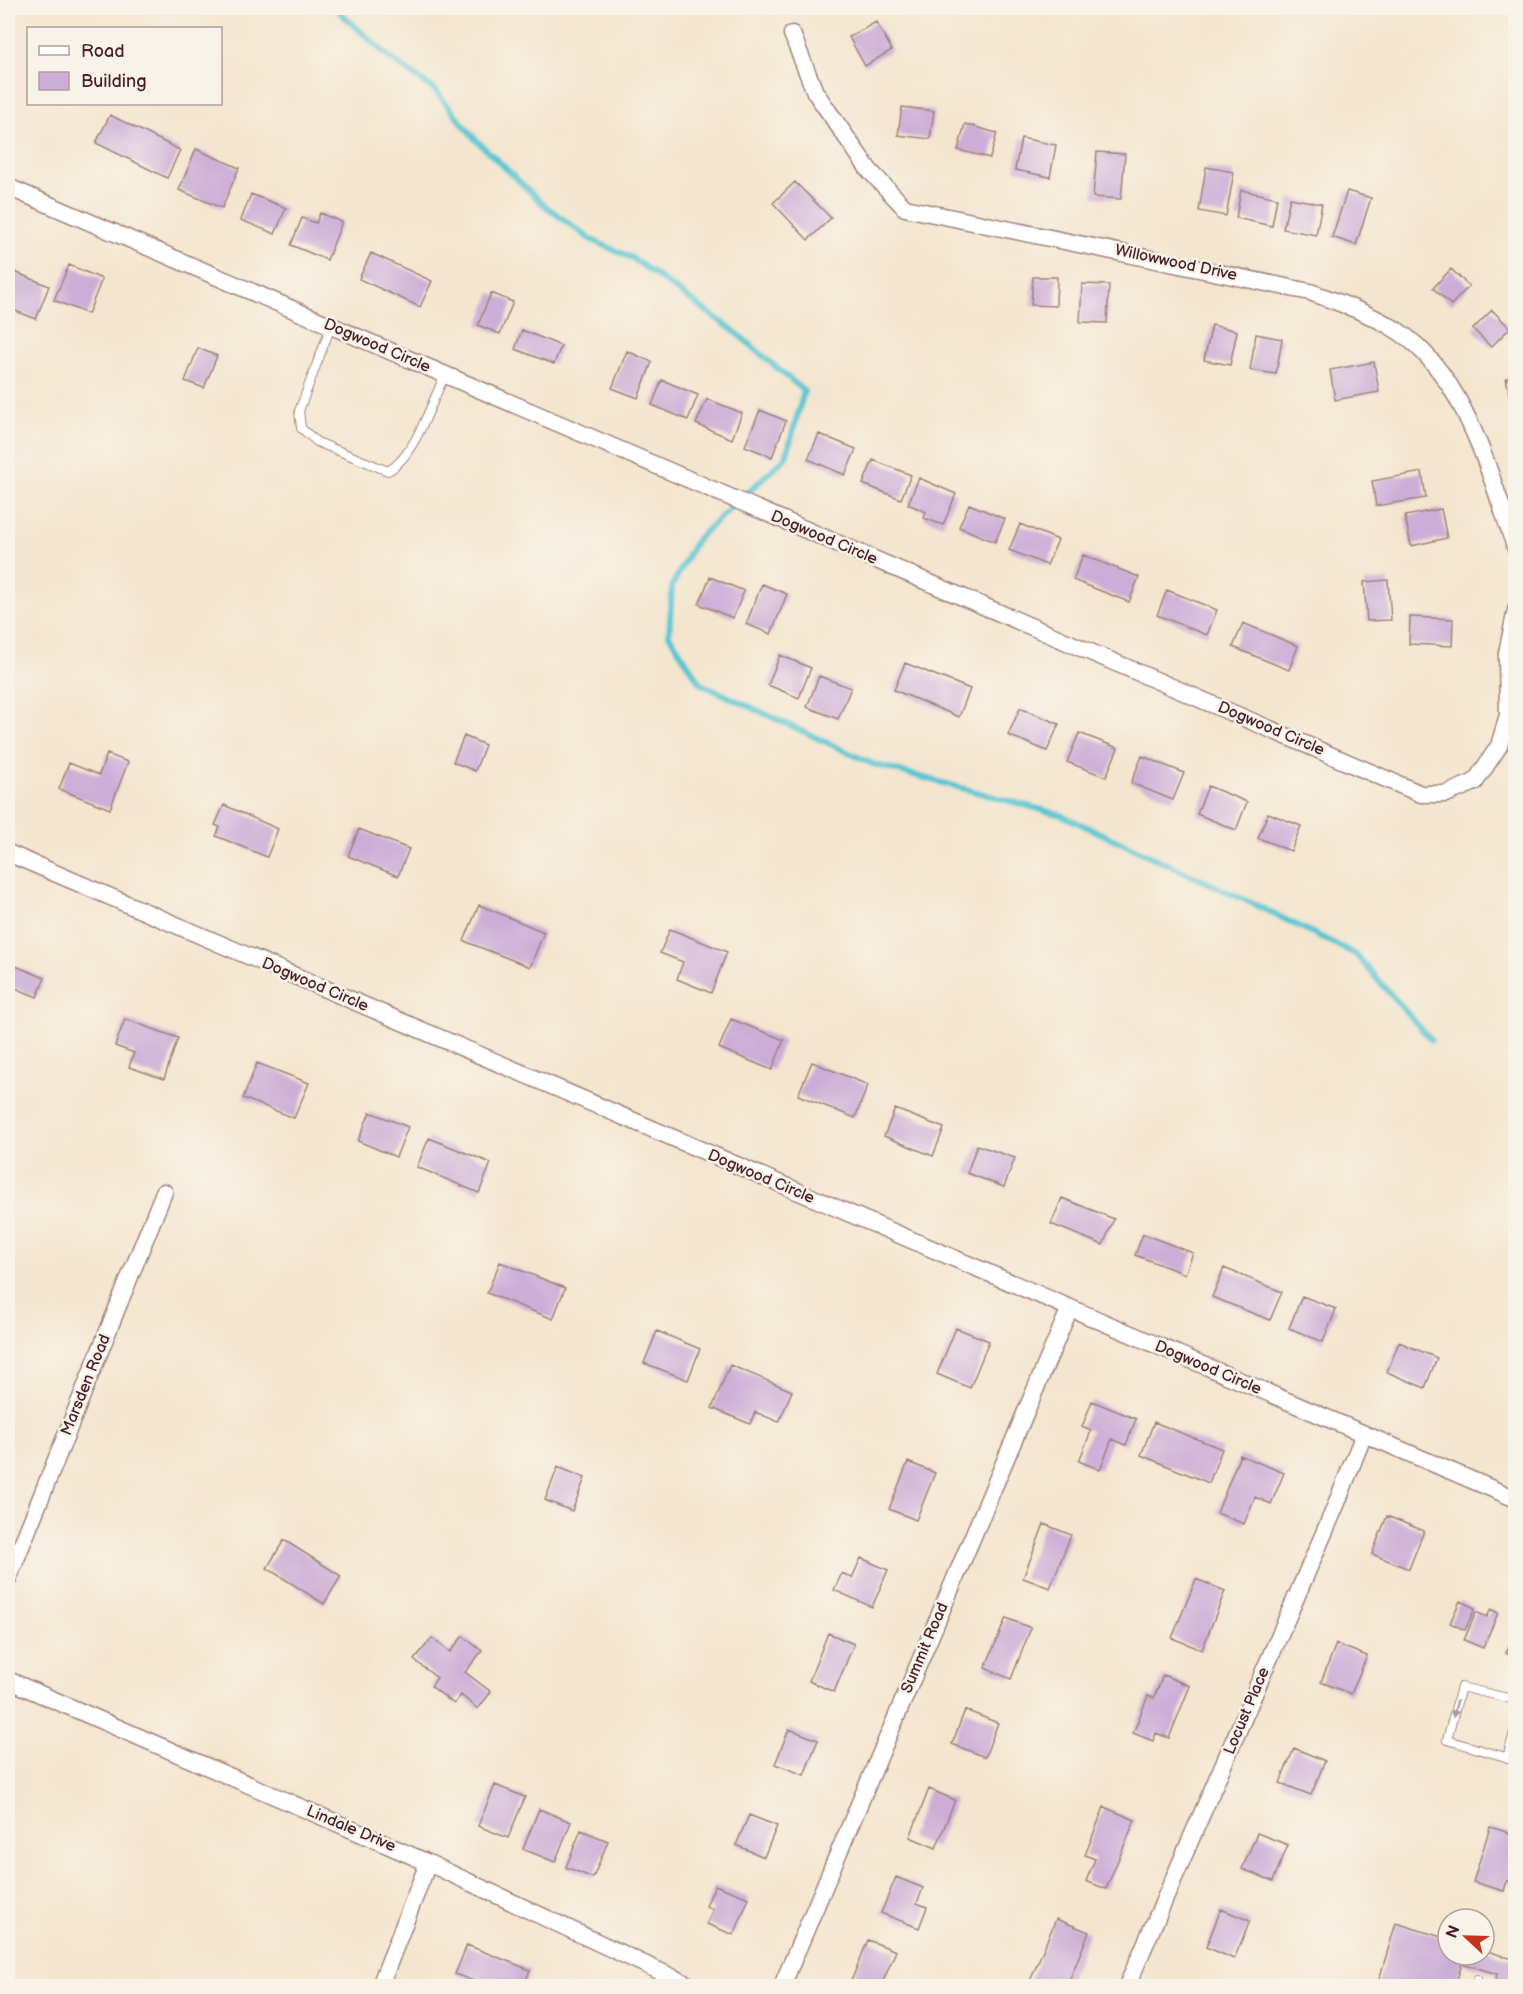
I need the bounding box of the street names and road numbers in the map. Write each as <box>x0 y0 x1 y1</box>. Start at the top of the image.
street label: Willowwood Drive <box>1113 241 1239 285</box>
street label: Dogwood Circle <box>321 315 434 377</box>
street label: Dogwood Circle <box>768 507 881 569</box>
street label: Dogwood Circle <box>1215 698 1328 760</box>
street label: Dogwood Circle <box>259 954 372 1016</box>
street label: Dogwood Circle <box>705 1146 818 1208</box>
street label: Marsden Road <box>57 1332 115 1438</box>
street label: Dogwood Circle <box>1152 1337 1265 1399</box>
street label: Summit Road <box>897 1600 953 1696</box>
street label: Locust Place <box>1220 1664 1274 1758</box>
street label: Lindale Drive <box>304 1802 399 1857</box>

